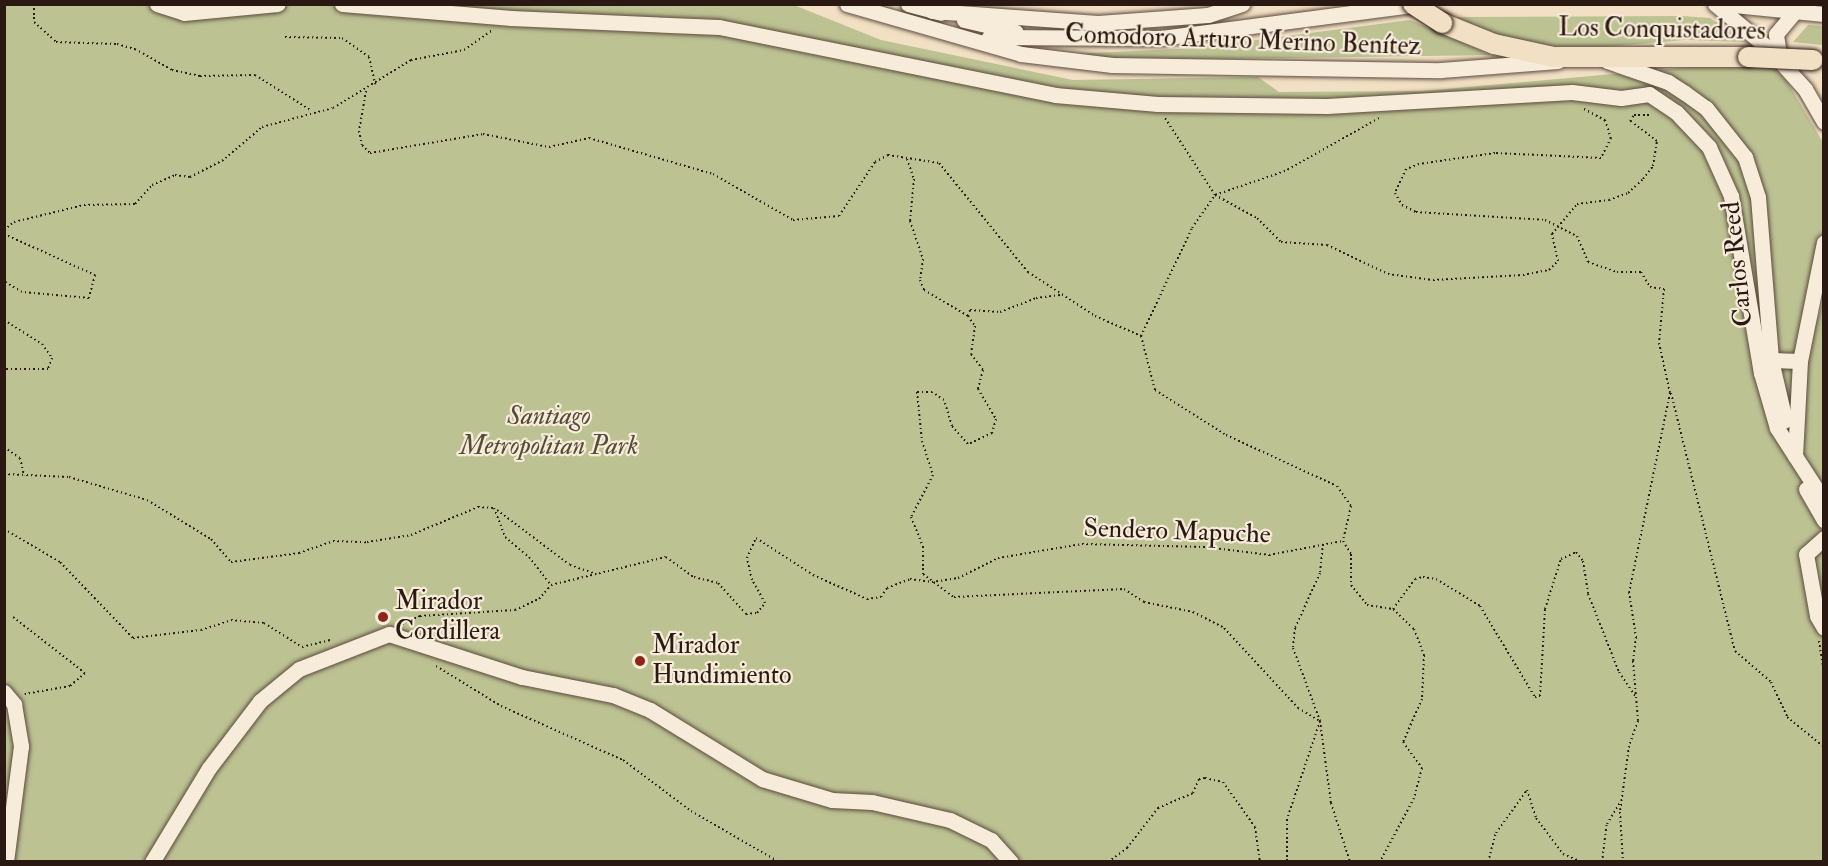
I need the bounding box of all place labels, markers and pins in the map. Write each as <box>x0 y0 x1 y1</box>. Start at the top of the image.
place label: Mirador Cordillera <box>395 586 500 648</box>
marker: Mirador Cordillera <box>376 610 390 624</box>
place label: Mirador Hundimiento <box>652 630 792 692</box>
marker: Mirador Hundimiento <box>633 654 647 668</box>

